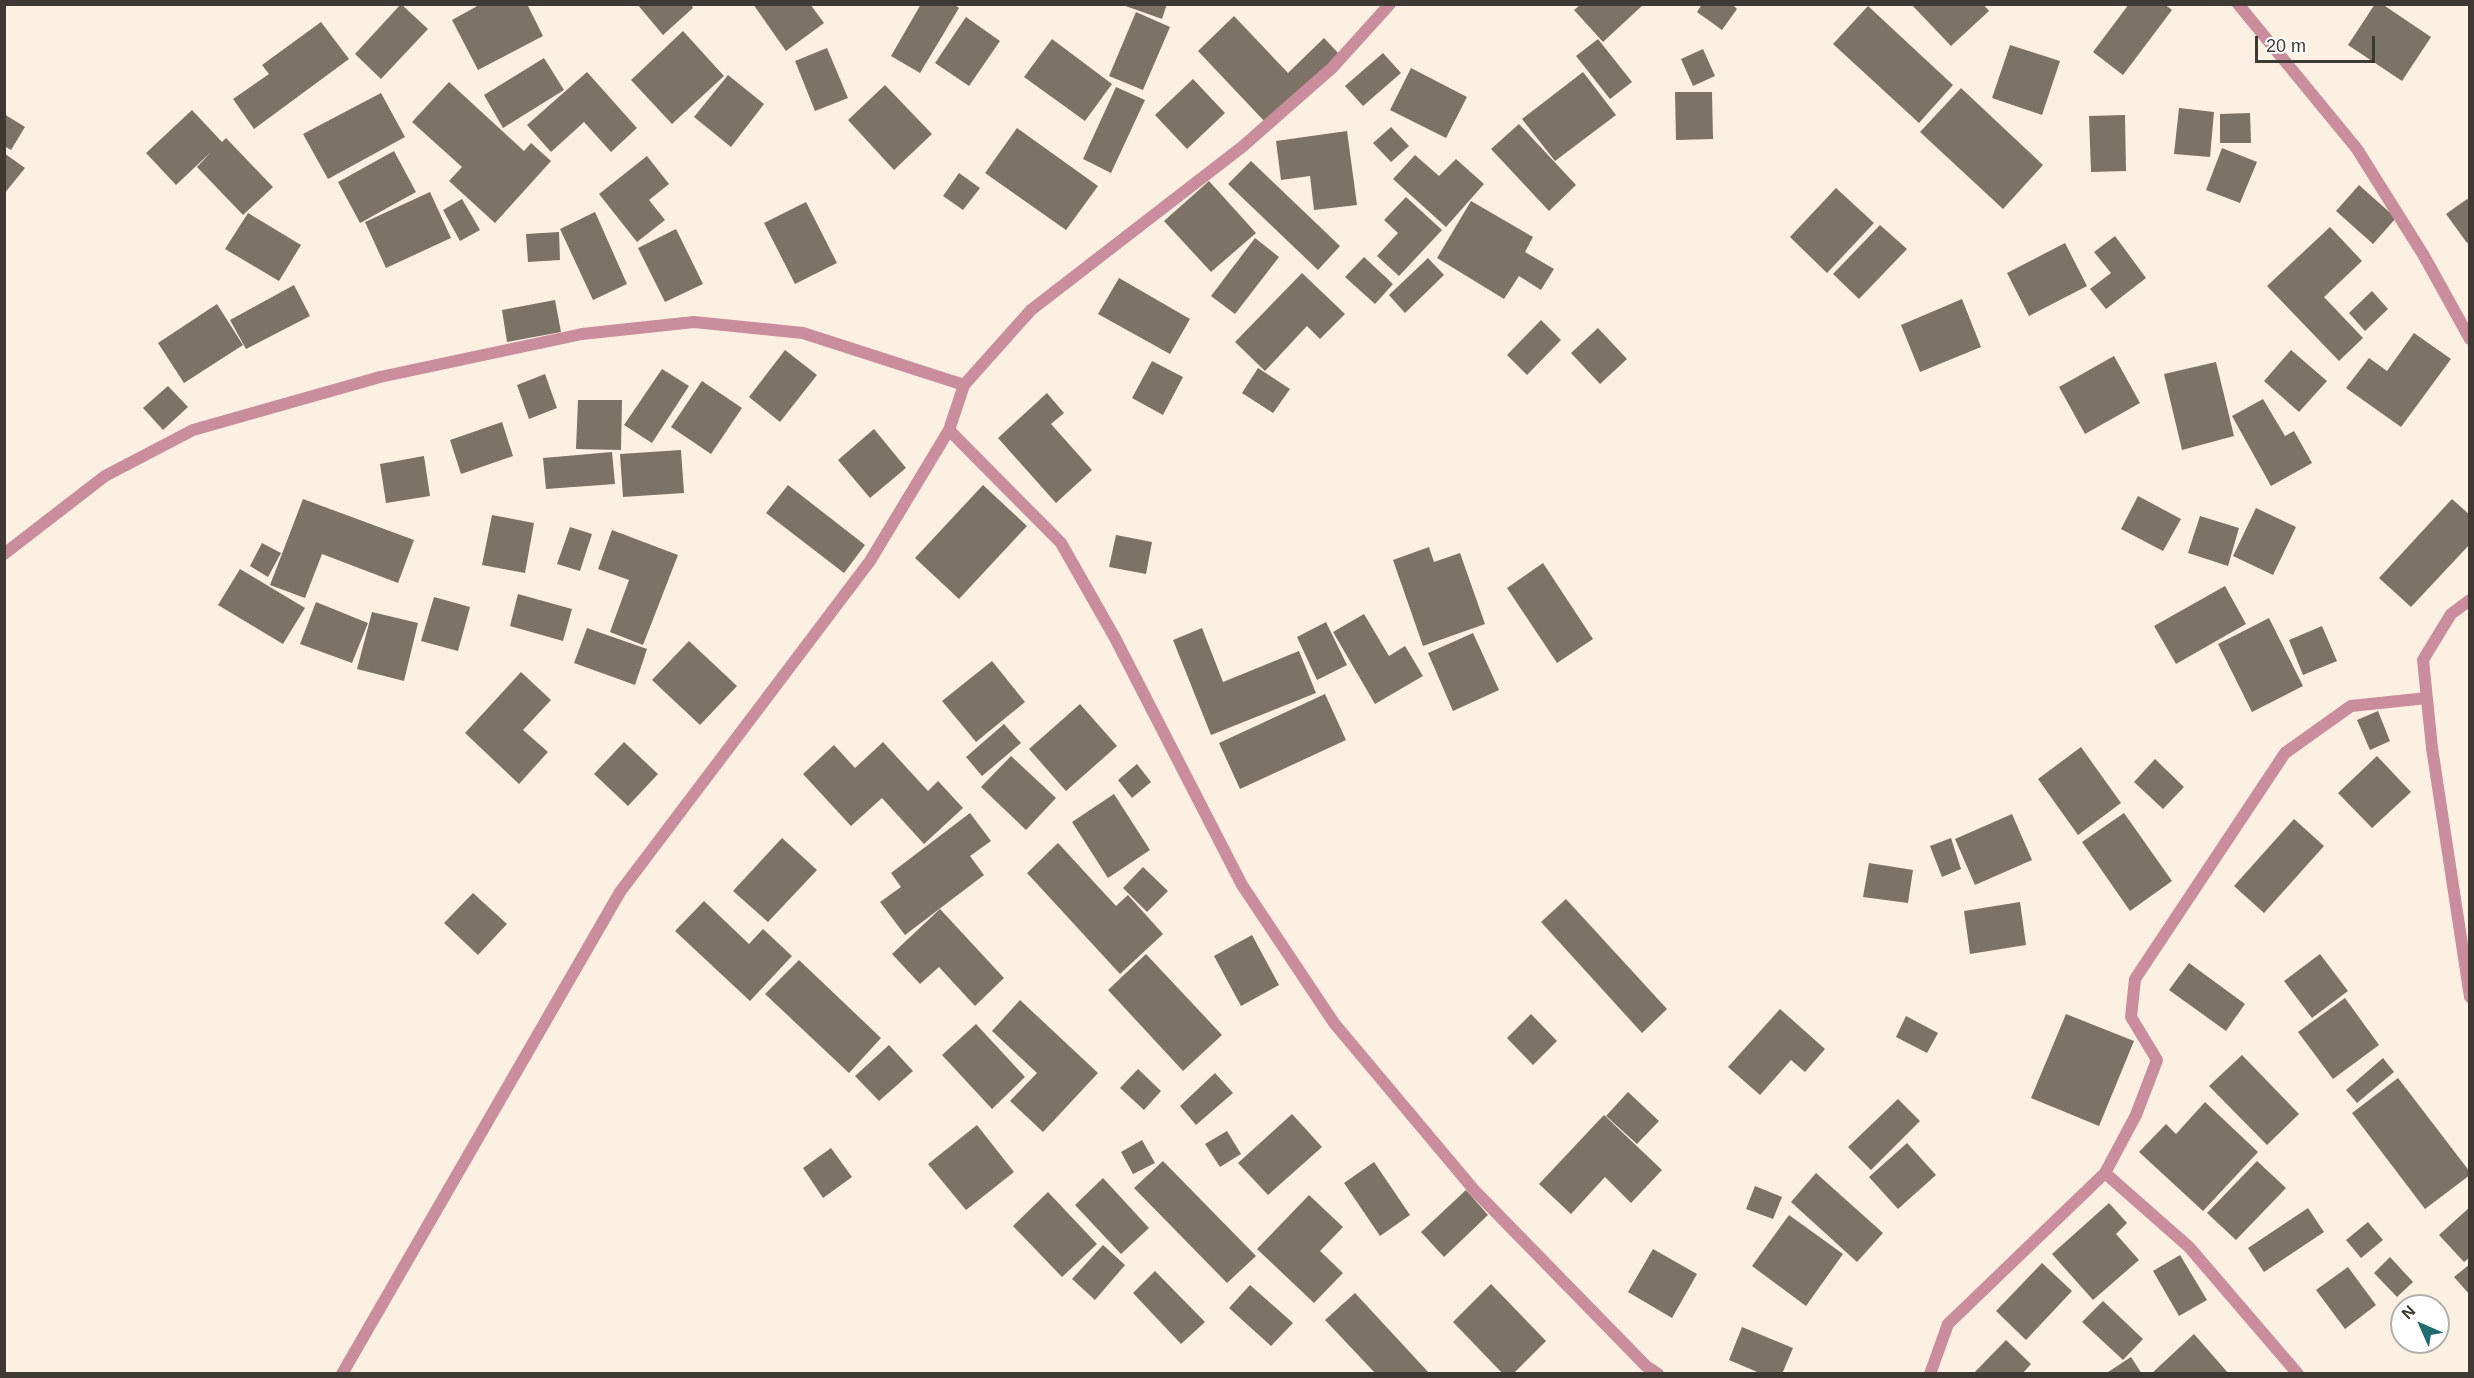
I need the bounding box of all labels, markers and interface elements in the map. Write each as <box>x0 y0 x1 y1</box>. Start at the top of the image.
scale bar <box>2258 24 2378 62</box>
text: 20 m <box>2266 36 2306 56</box>
north arrow <box>2390 1294 2450 1354</box>
text: N <box>2398 1302 2418 1322</box>

